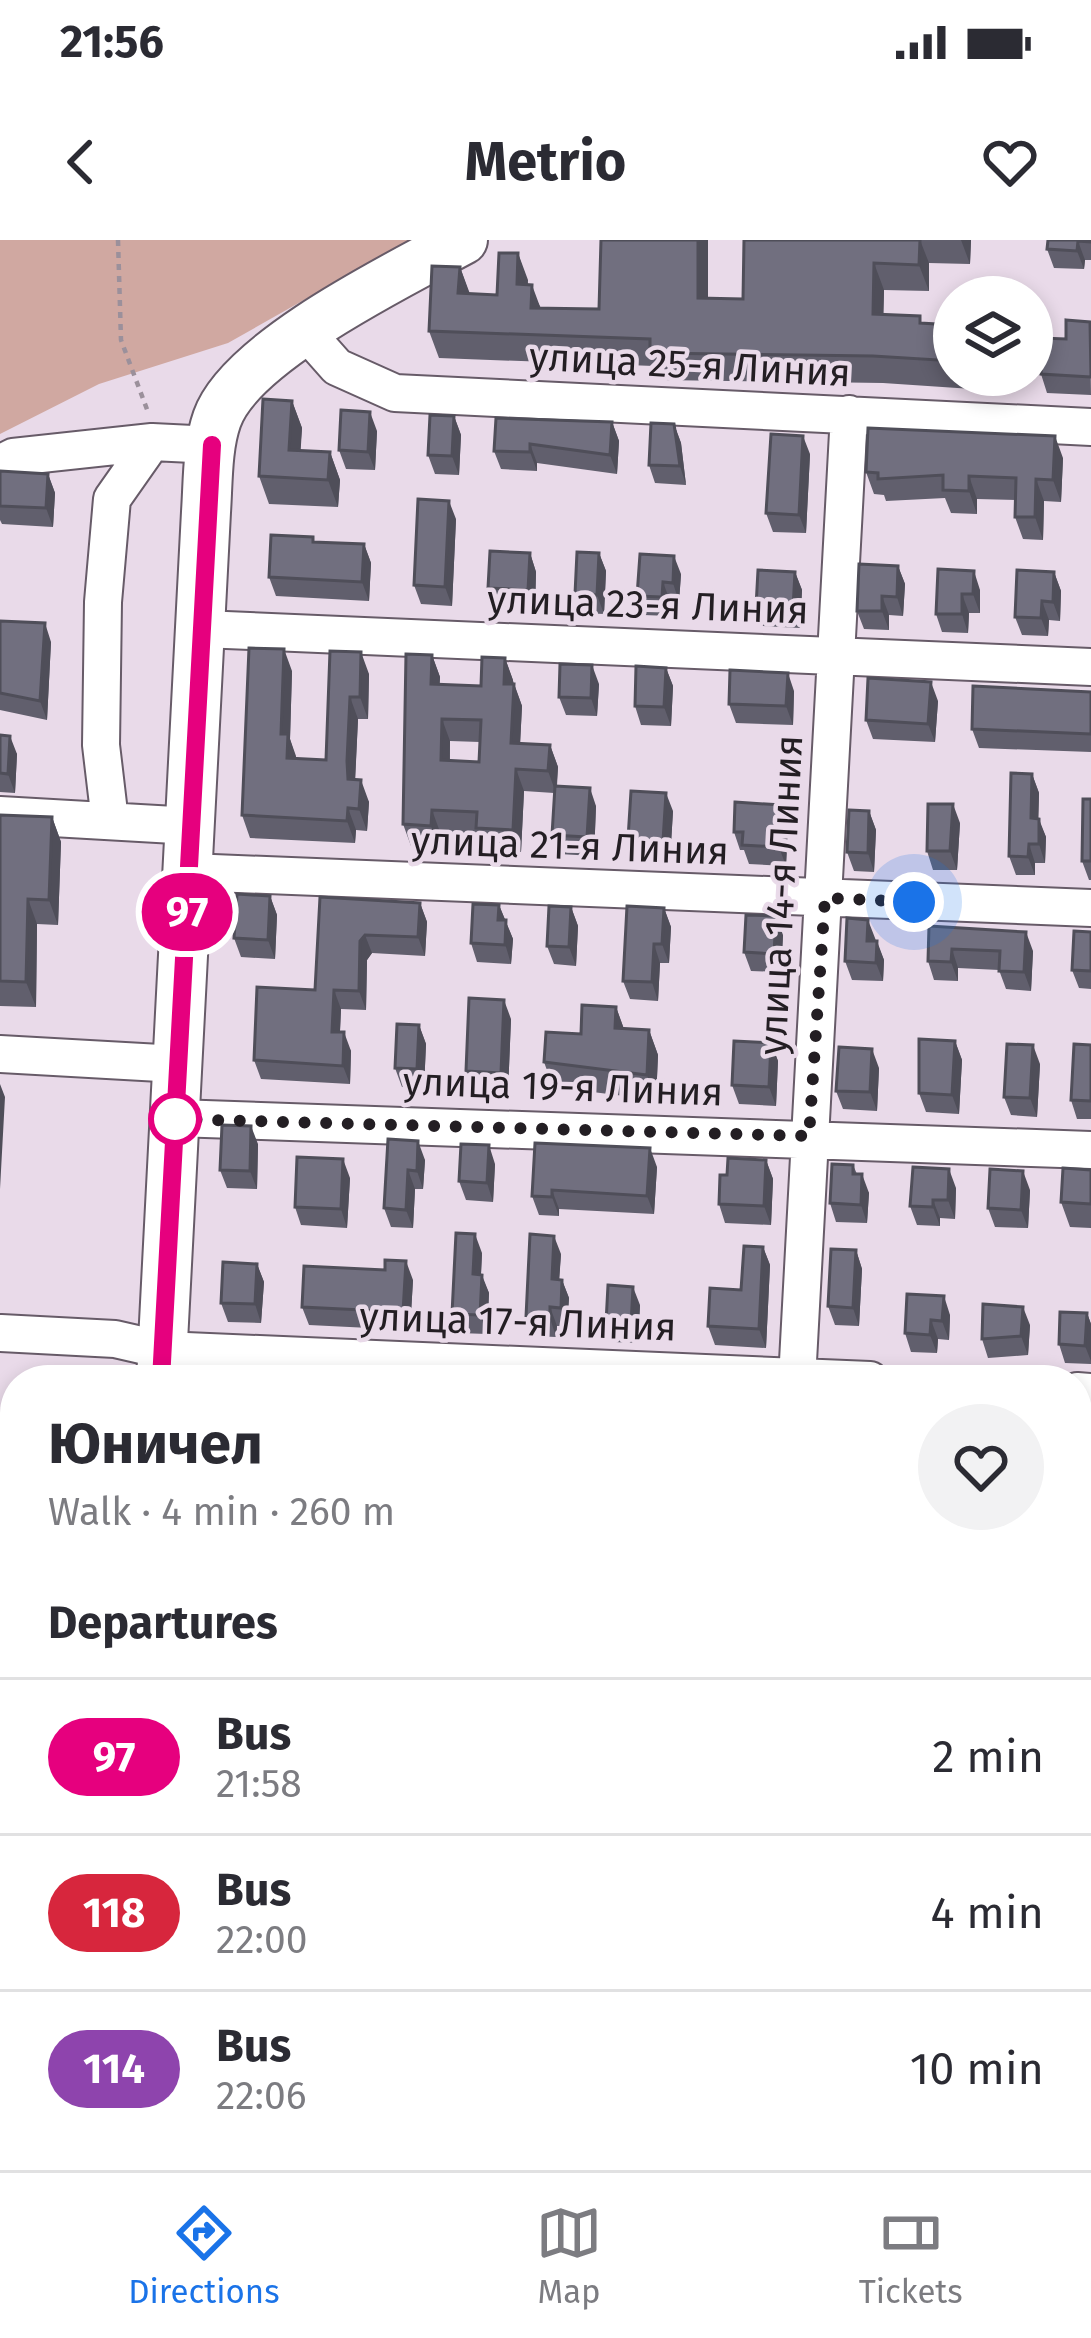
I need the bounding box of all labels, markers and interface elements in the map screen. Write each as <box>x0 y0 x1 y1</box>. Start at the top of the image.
text: 21:56 <box>60 15 164 69</box>
icon: back <box>48 129 114 195</box>
icon: heart <box>977 129 1043 195</box>
text: Metrio <box>465 130 626 194</box>
map controls <box>933 276 1053 396</box>
button: layers <box>933 276 1053 396</box>
street label: улица 25-я Линия <box>528 334 852 396</box>
street label: улица 23-я Линия <box>486 576 810 634</box>
street label: улица 14-я Линия <box>750 734 812 1056</box>
street label: улица 21-я Линия <box>410 817 730 875</box>
your location <box>884 872 944 932</box>
line badge: 97 <box>133 873 241 951</box>
text: 97 <box>166 887 208 937</box>
street label: улица 19-я Линия <box>402 1058 724 1116</box>
unlabelled marker <box>150 1094 200 1144</box>
street label: улица 17-я Линия <box>359 1293 677 1351</box>
button: heart <box>918 1404 1044 1530</box>
text: Юничел <box>48 1410 263 1478</box>
text: Walk · 4 min · 260 m <box>48 1489 395 1535</box>
text: Departures <box>48 1596 278 1650</box>
text: Bus <box>216 1707 291 1761</box>
text: 2 min <box>932 1730 1044 1784</box>
text: 97 <box>93 1732 135 1782</box>
text: 21:58 <box>216 1761 302 1807</box>
text: Bus <box>216 1863 291 1917</box>
text: 4 min <box>931 1886 1044 1940</box>
text: 118 <box>83 1888 145 1938</box>
text: 22:00 <box>216 1917 308 1963</box>
text: Bus <box>216 2019 291 2073</box>
text: 10 min <box>910 2042 1044 2096</box>
text: 114 <box>83 2044 145 2094</box>
text: 22:06 <box>216 2073 307 2119</box>
tab: Directions <box>128 2200 280 2312</box>
tab: Map <box>536 2200 602 2312</box>
tab: Tickets <box>859 2200 963 2312</box>

